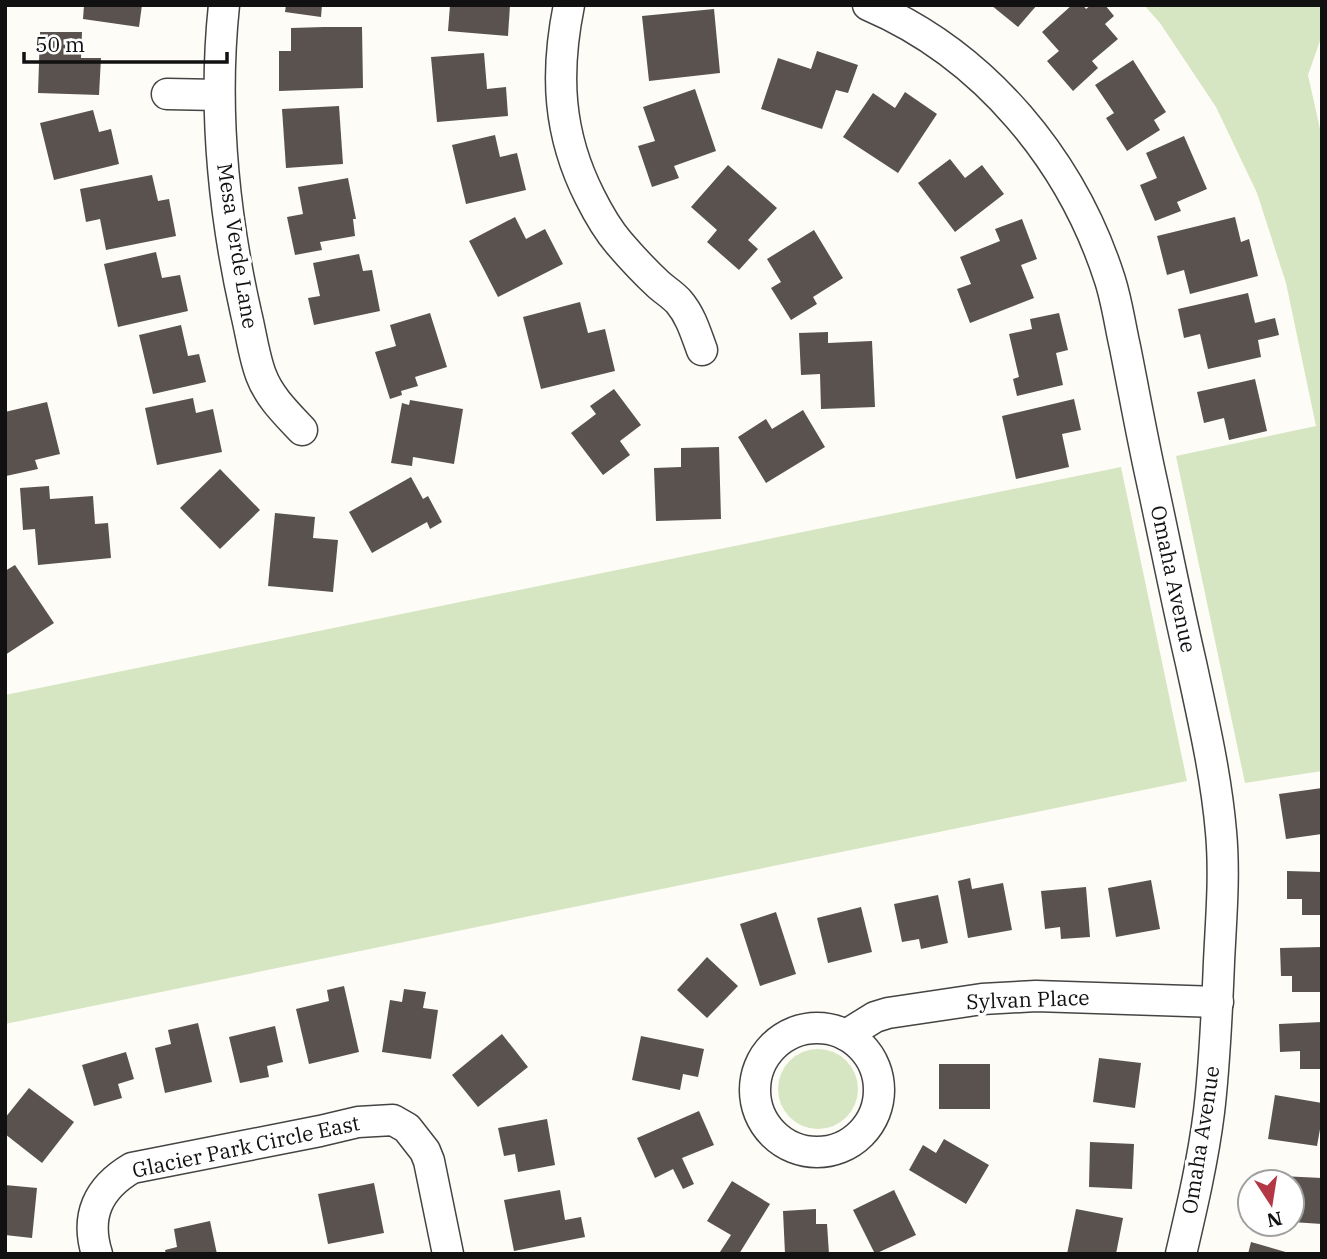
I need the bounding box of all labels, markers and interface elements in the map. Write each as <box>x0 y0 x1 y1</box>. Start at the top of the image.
scale bar <box>24 21 228 65</box>
text: 50 m <box>35 30 85 58</box>
street label: Mesa Verde Lane <box>211 161 265 331</box>
street label: Omaha Avenue <box>1145 503 1203 655</box>
street label: Sylvan Place <box>966 983 1090 1015</box>
street label: Omaha Avenue <box>1174 1064 1226 1216</box>
street label: Glacier Park Circle East <box>130 1108 362 1184</box>
north arrow <box>1236 1168 1306 1238</box>
text: N <box>1265 1206 1284 1233</box>

